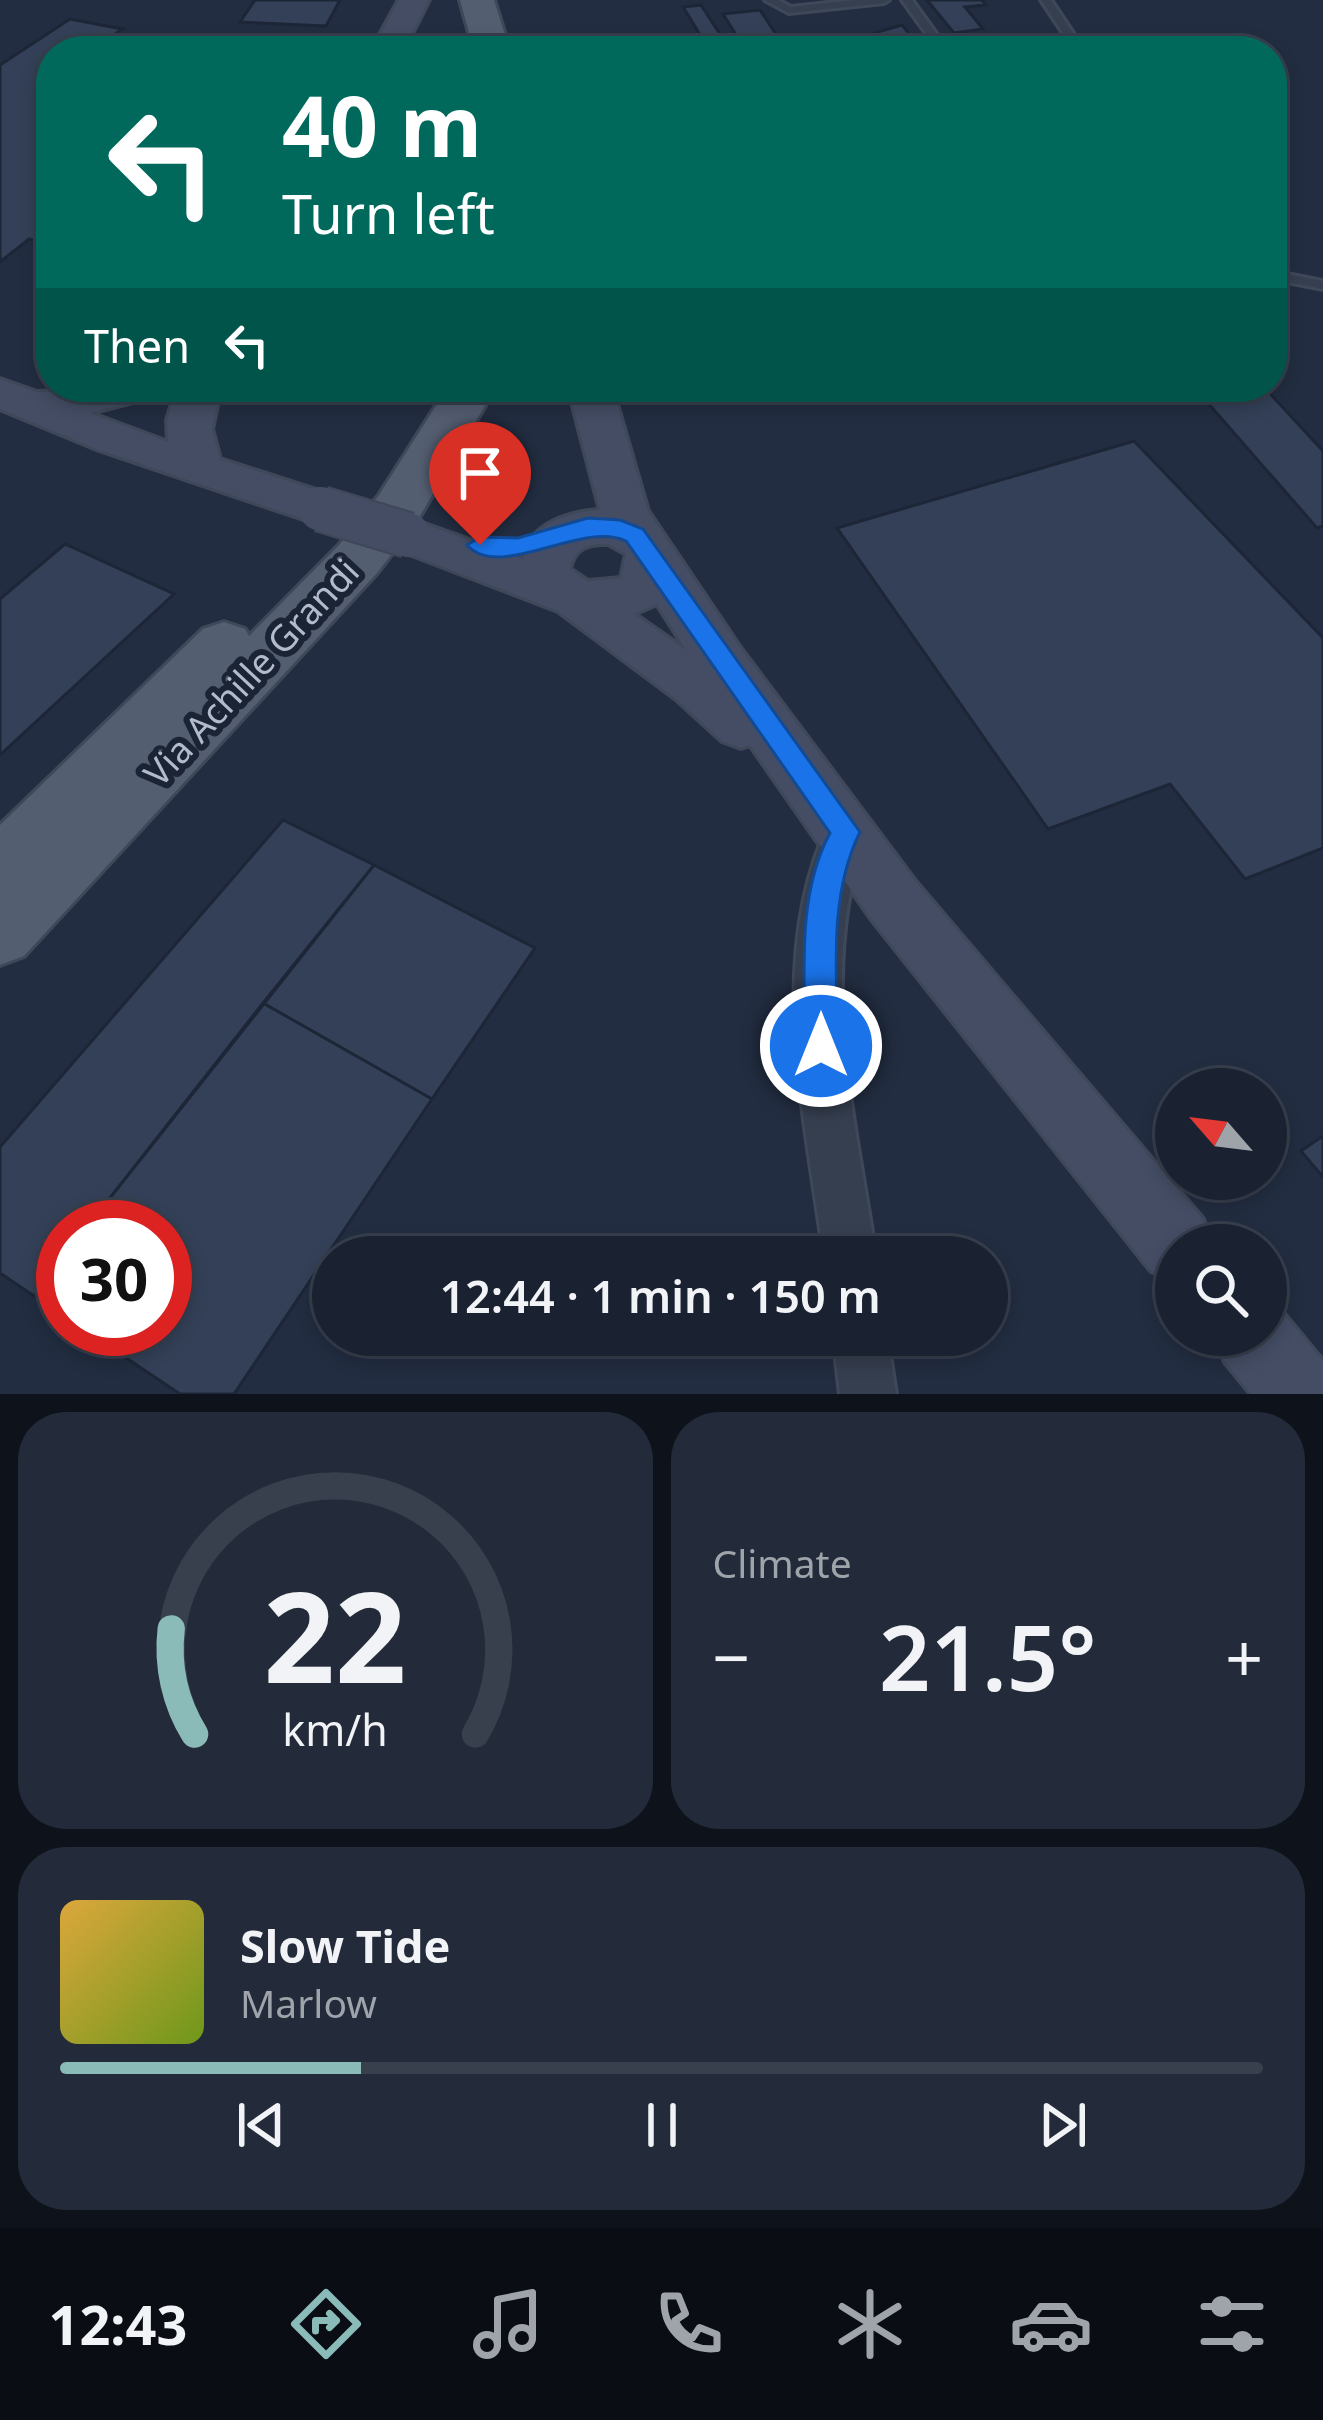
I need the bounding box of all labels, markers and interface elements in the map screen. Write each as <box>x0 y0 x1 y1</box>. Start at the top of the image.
text: 40 m <box>282 67 482 182</box>
icon: left <box>84 84 240 240</box>
text: Turn left <box>282 176 495 250</box>
icon: left <box>214 312 280 378</box>
text: Then <box>84 315 190 376</box>
pin <box>429 422 531 545</box>
icon: arrive <box>447 440 513 506</box>
street label: Via Achille Grandi <box>133 548 369 796</box>
position arrow <box>758 983 884 1109</box>
north arrow <box>1155 1068 1287 1200</box>
map controls <box>1155 1068 1287 1356</box>
speed limit sign: 30 <box>36 1200 192 1356</box>
button: search <box>1155 1224 1287 1356</box>
text: 12:44 · 1 min · 150 m <box>439 1265 881 1326</box>
text: Climate <box>713 1536 852 1589</box>
text: 22 <box>264 1550 407 1720</box>
text: 21.5° <box>879 1595 1097 1717</box>
text: − <box>713 1611 750 1701</box>
text: + <box>1225 1611 1263 1701</box>
text: km/h <box>283 1699 388 1758</box>
text: Slow Tide <box>240 1915 450 1976</box>
text: Marlow <box>240 1976 377 2029</box>
icon: previous <box>228 2092 294 2158</box>
icon: pause <box>629 2092 695 2158</box>
icon: next <box>1030 2092 1096 2158</box>
icon: directions <box>284 2282 368 2366</box>
icon: music <box>466 2282 550 2366</box>
icon: phone <box>647 2282 731 2366</box>
icon: climate <box>828 2282 912 2366</box>
icon: car <box>1009 2282 1093 2366</box>
icon: filters <box>1190 2282 1274 2366</box>
text: 12:43 <box>49 2287 187 2361</box>

